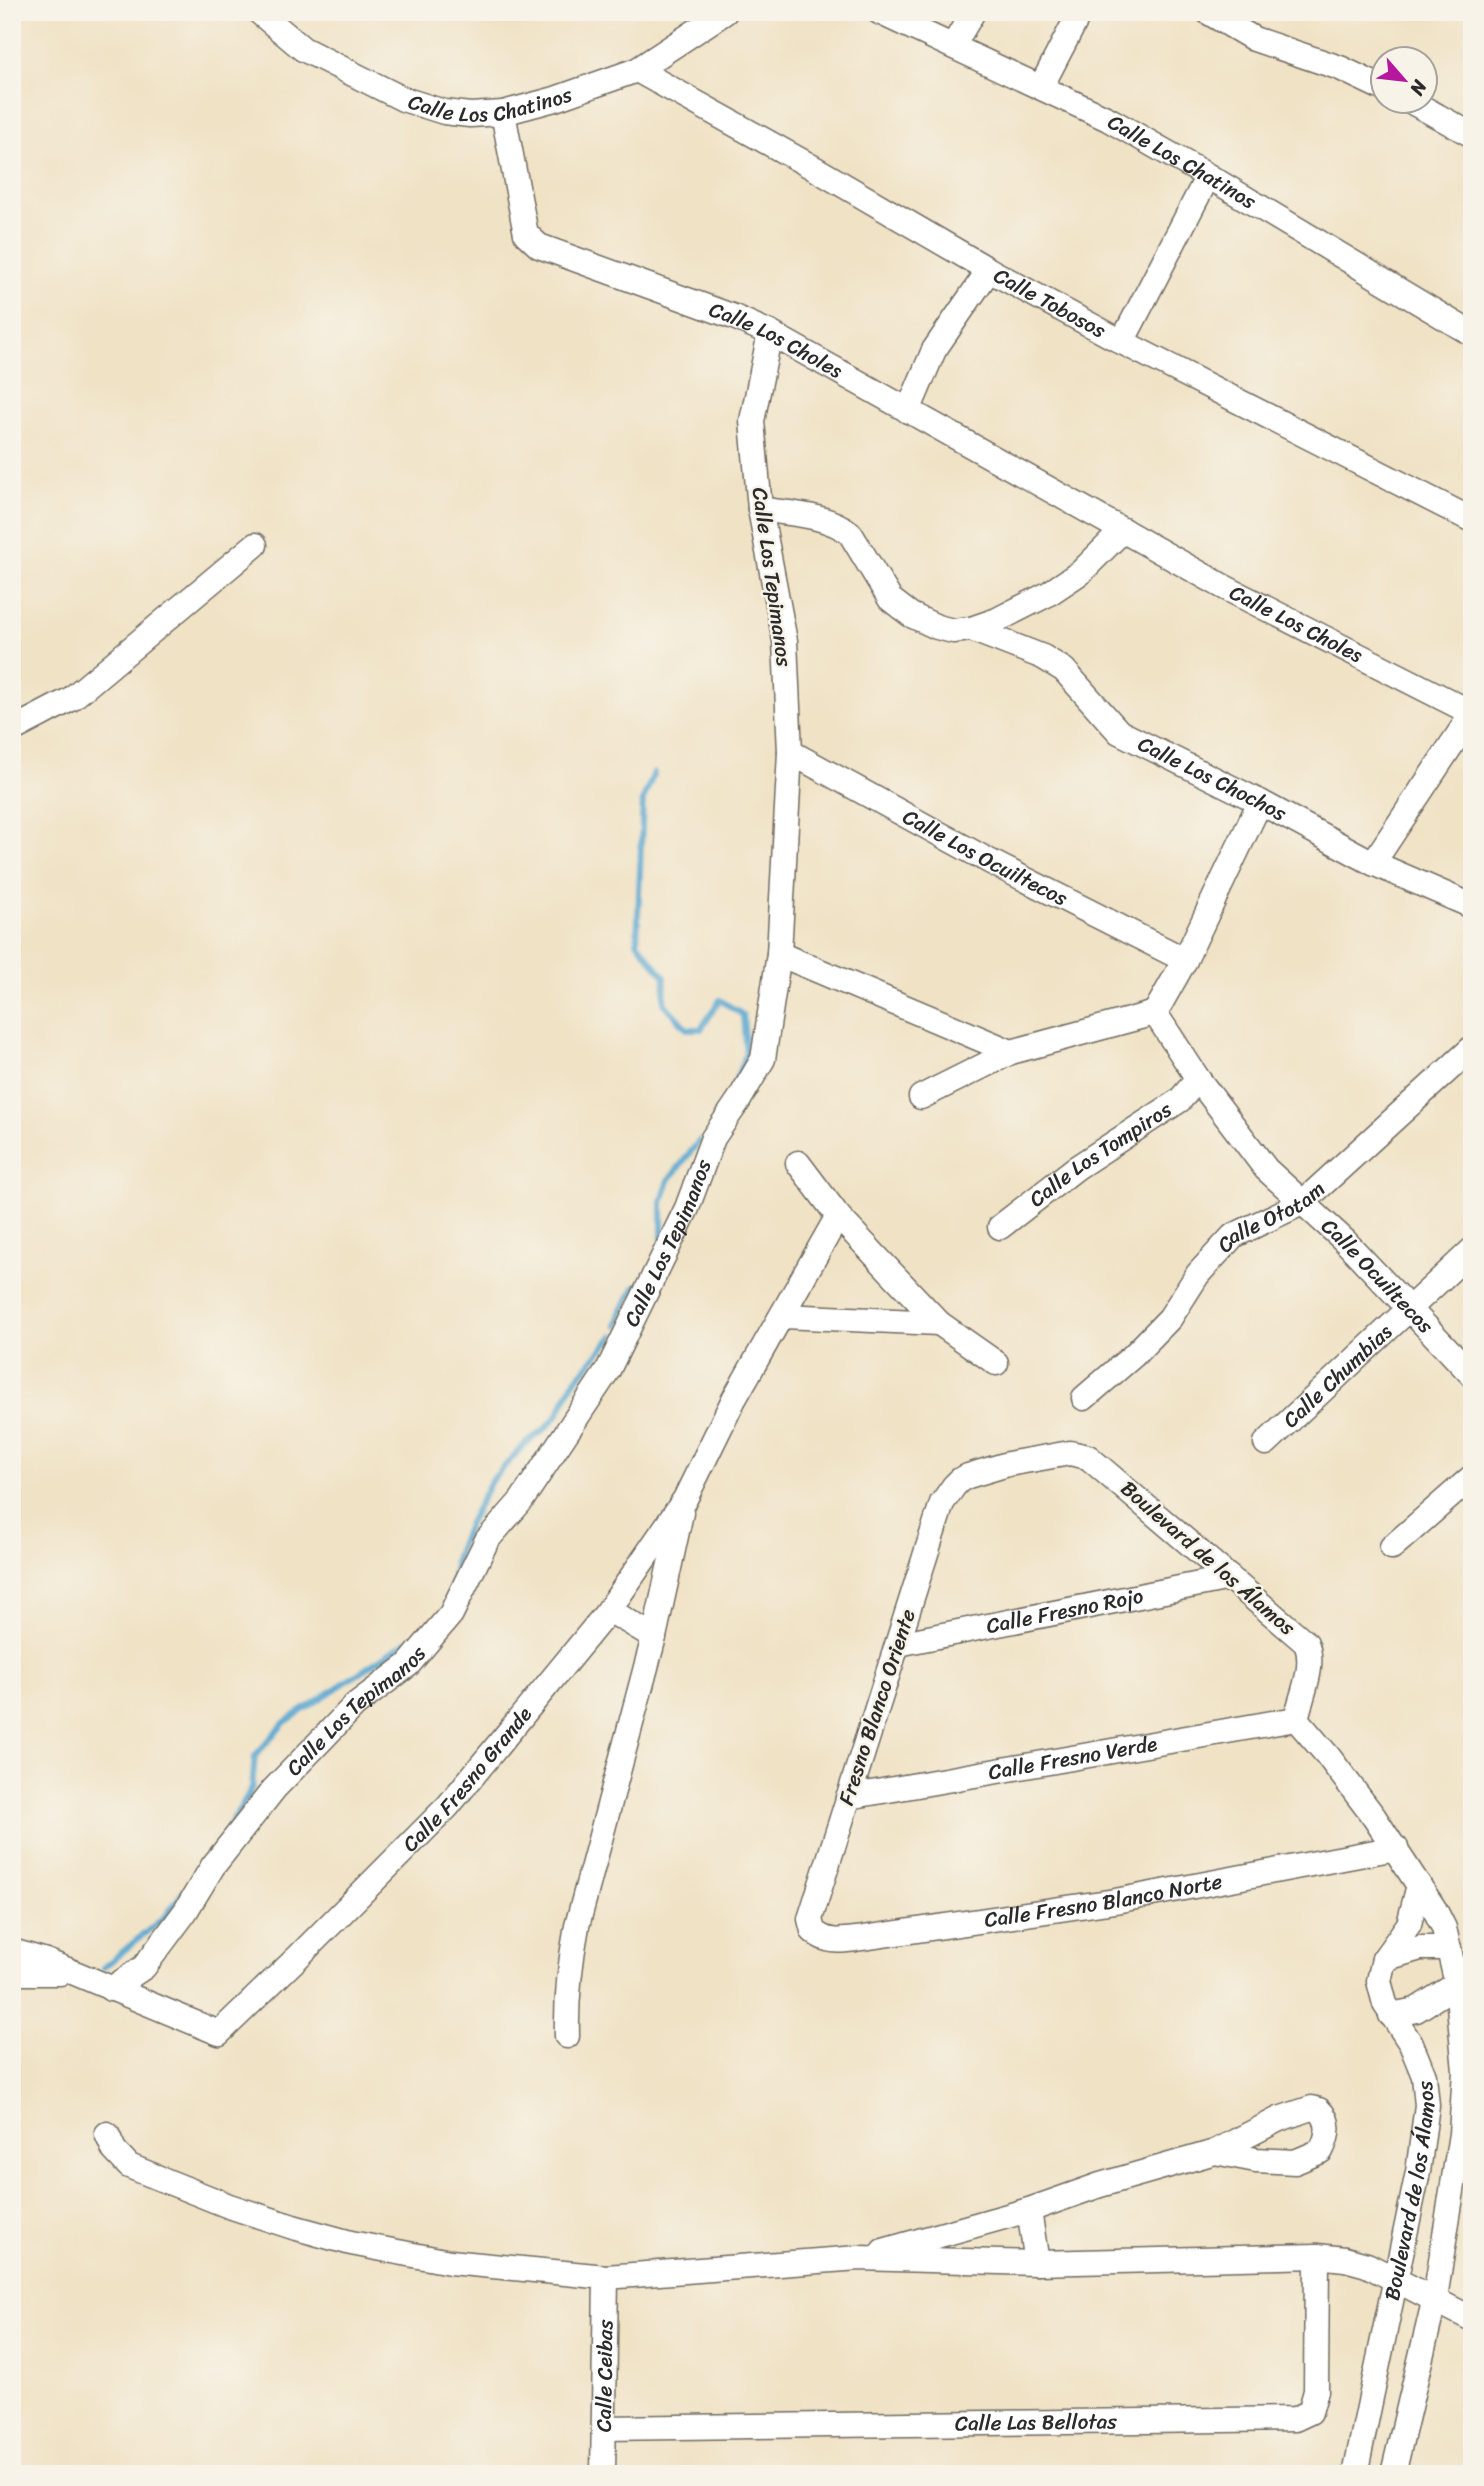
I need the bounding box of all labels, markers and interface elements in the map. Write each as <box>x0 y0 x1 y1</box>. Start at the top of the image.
north arrow <box>1368 46 1438 116</box>
text: N <box>1401 73 1437 102</box>
street label: Calle Los Chatinos <box>403 75 578 134</box>
street label: Calle Los Chatinos <box>1100 103 1264 220</box>
street label: Calle Tobosos <box>986 257 1113 349</box>
street label: Calle Los Choles <box>704 290 850 389</box>
street label: Calle Los Tepimanos <box>741 485 803 669</box>
street label: Calle Los Choles <box>1223 574 1370 674</box>
street label: Calle Los Chochos <box>1131 725 1294 832</box>
street label: Calle Los Ocuiltecos <box>895 798 1075 917</box>
street label: Calle Los Tompiros <box>1020 1091 1180 1217</box>
street label: Calle Los Tepimanos <box>613 1154 723 1333</box>
street label: Calle Ototam <box>1207 1171 1334 1262</box>
street label: Calle Ocuiltecos <box>1312 1209 1443 1343</box>
street label: Calle Chumbias <box>1274 1314 1402 1438</box>
street label: Boulevard de los Álamos <box>1112 1471 1305 1645</box>
street label: Calle Fresno Rojo <box>983 1577 1147 1645</box>
street label: Fresno Blanco Oriente <box>827 1604 927 1810</box>
street label: Calle Los Tepimanos <box>276 1636 436 1785</box>
street label: Calle Fresno Grande <box>393 1698 542 1861</box>
street label: Calle Fresno Verde <box>985 1725 1160 1791</box>
street label: Calle Fresno Blanco Norte <box>982 1862 1225 1939</box>
street label: Boulevard de los Álamos <box>1373 2079 1446 2304</box>
street label: Calle Ceibas <box>585 2319 624 2432</box>
street label: Calle Las Bellotas <box>955 2402 1117 2442</box>

